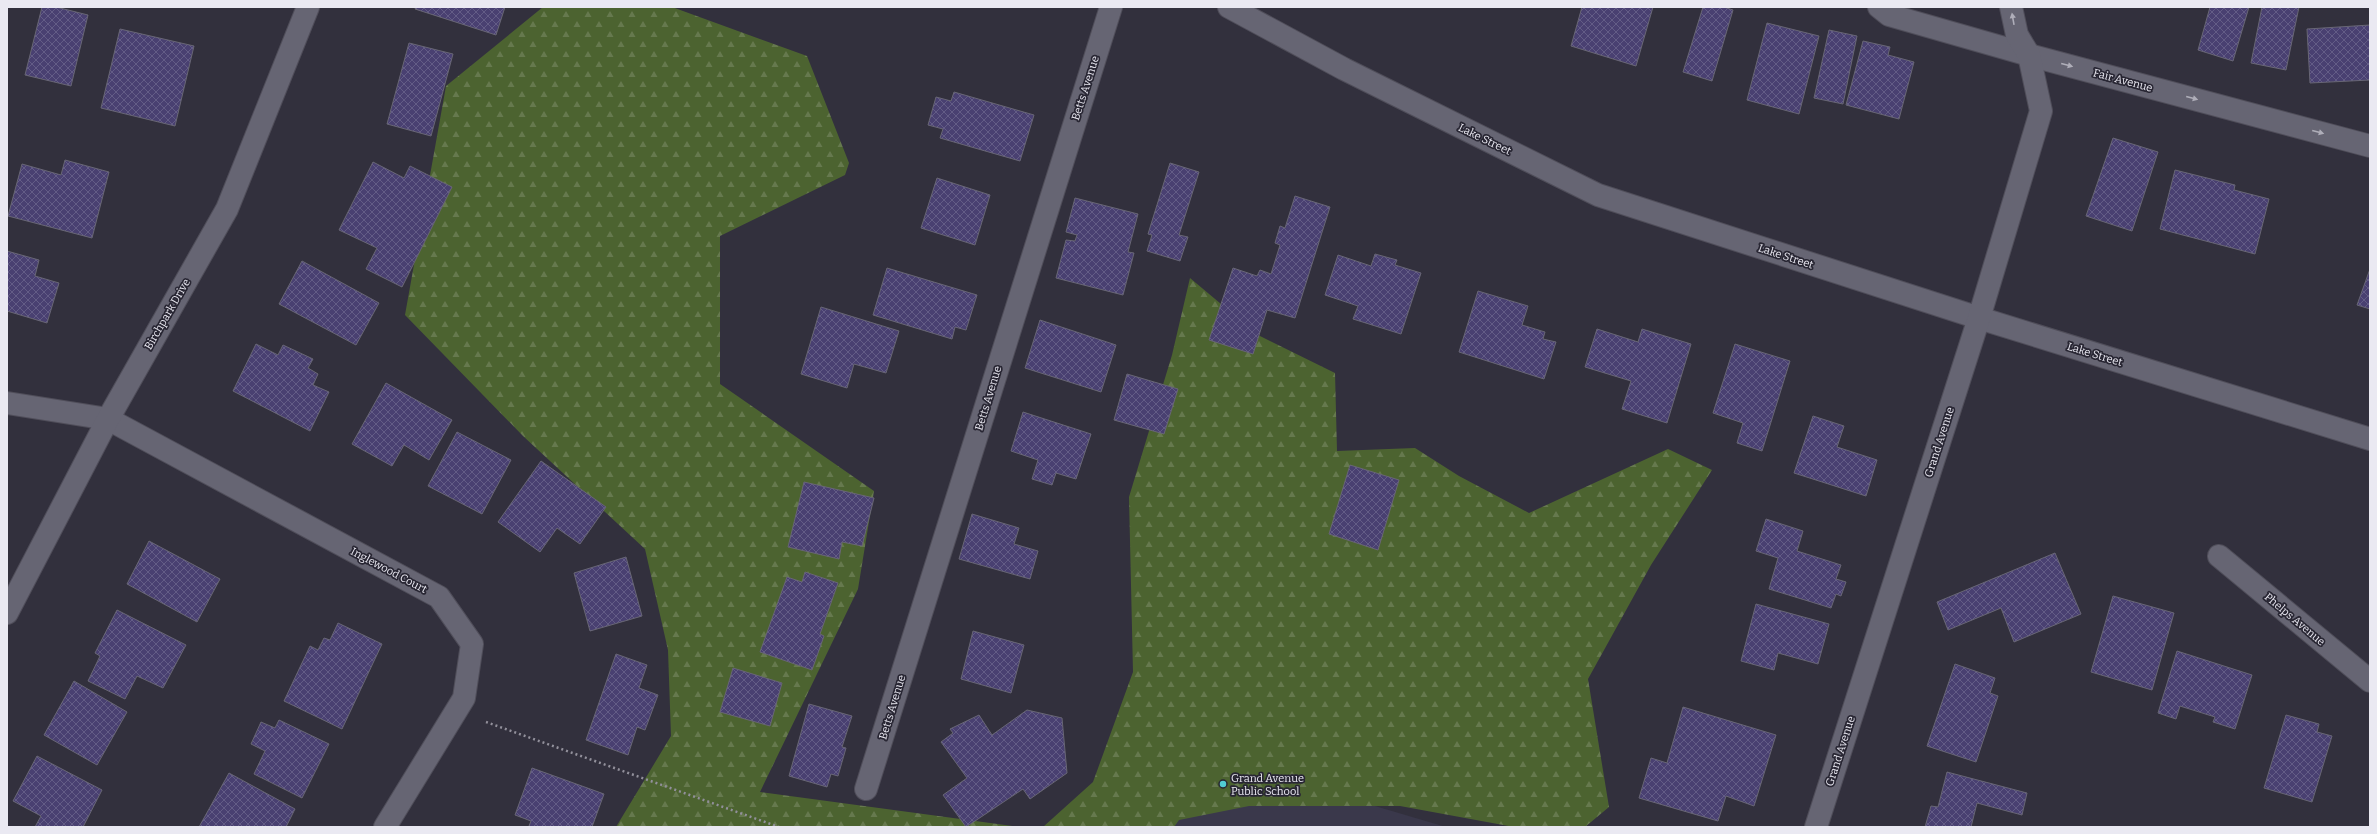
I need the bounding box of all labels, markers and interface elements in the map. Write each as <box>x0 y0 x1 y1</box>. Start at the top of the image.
one-way arrow <box>2010 13 2016 25</box>
street label: Betts Avenue <box>1069 54 1102 122</box>
one-way arrow <box>2061 62 2073 68</box>
street label: Fair Avenue <box>2092 66 2154 95</box>
one-way arrow <box>2186 96 2199 102</box>
street label: Lake Street <box>1456 121 1513 158</box>
one-way arrow <box>2312 129 2324 135</box>
street label: Lake Street <box>1757 241 1815 271</box>
street label: Birchpark Drive <box>142 276 193 352</box>
street label: Lake Street <box>2066 340 2124 369</box>
street label: Betts Avenue <box>972 364 1004 432</box>
street label: Grand Avenue <box>1922 405 1957 479</box>
street label: Inglewood Court <box>348 545 429 596</box>
street label: Phelps Avenue <box>2262 590 2328 649</box>
street label: Betts Avenue <box>876 673 908 741</box>
street label: Grand Avenue <box>1823 714 1858 788</box>
place label: Grand Avenue Public School <box>1231 772 1304 798</box>
marker: Grand Avenue Public School <box>1218 779 1228 789</box>

